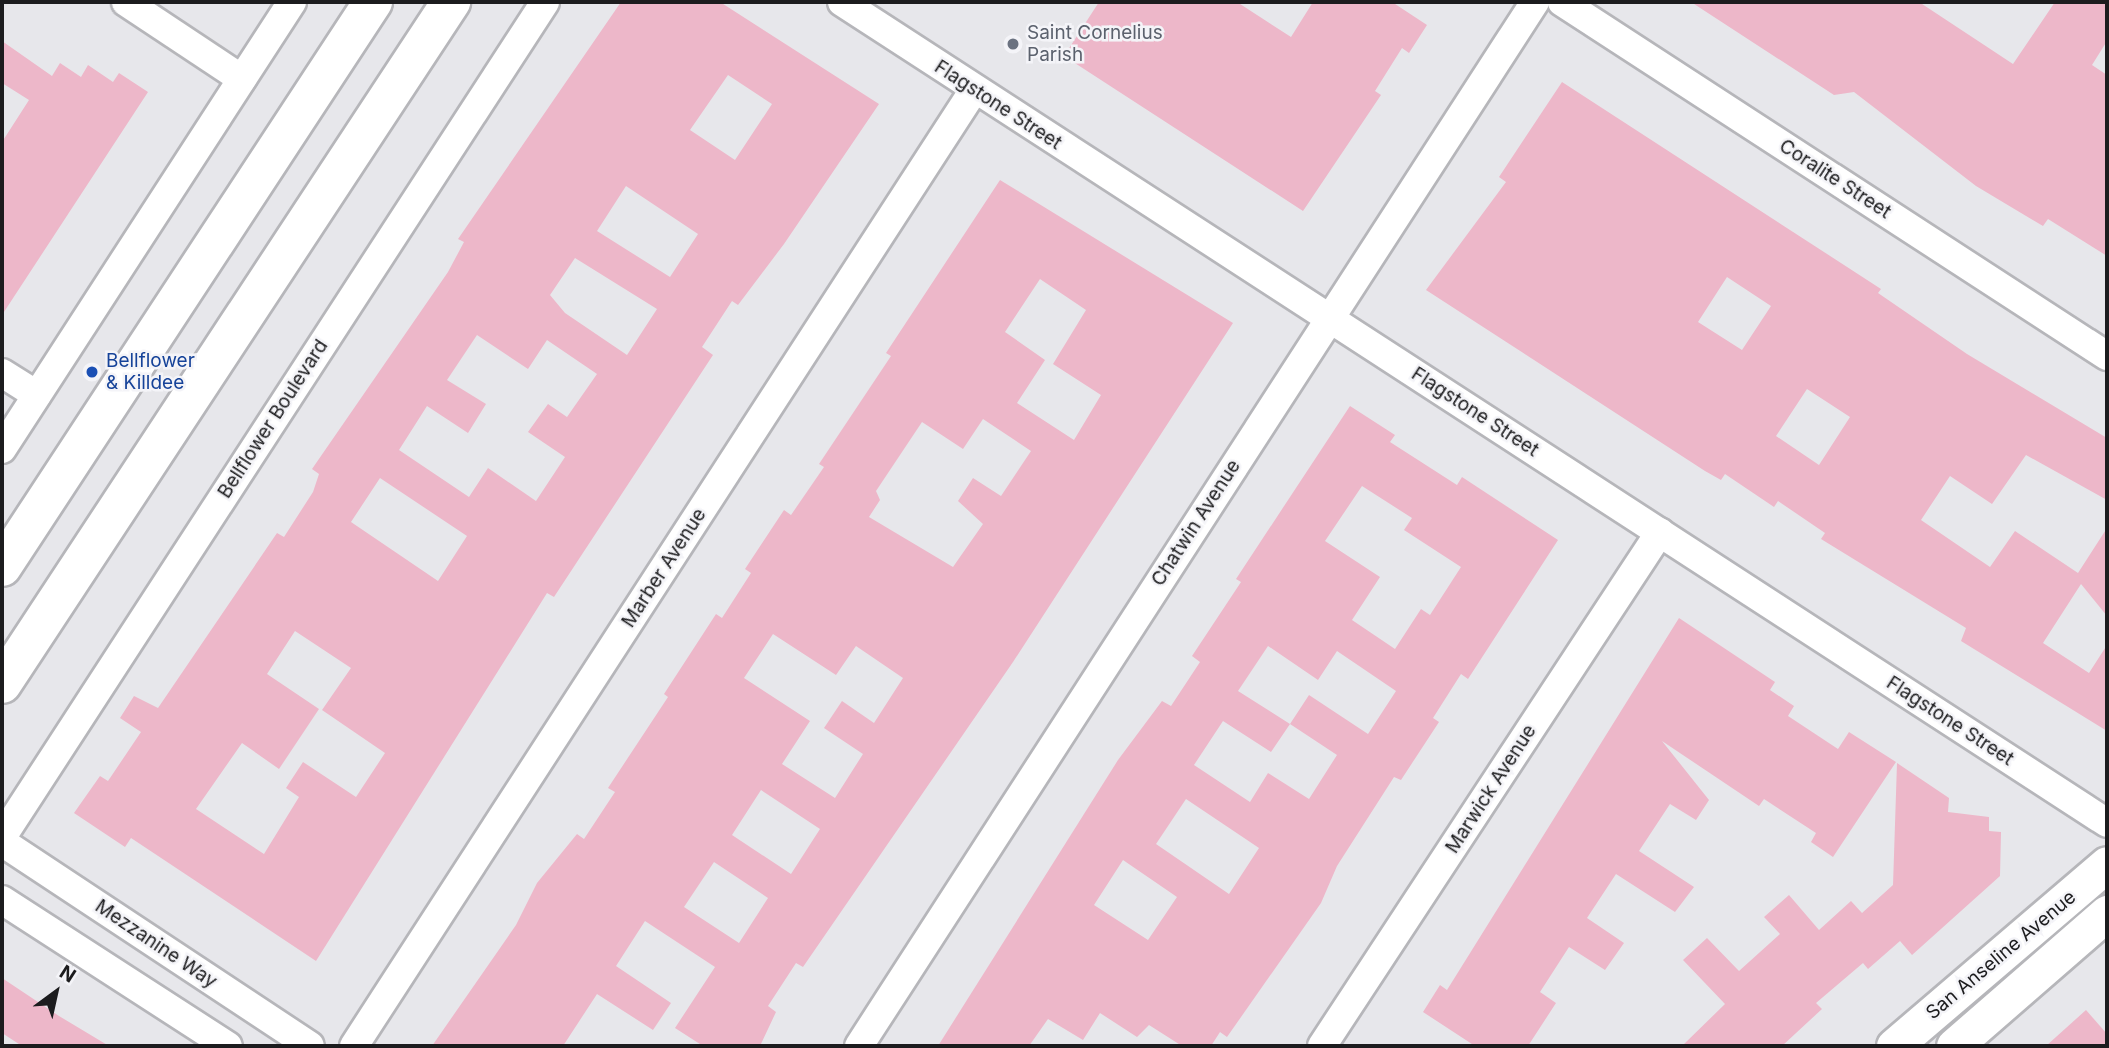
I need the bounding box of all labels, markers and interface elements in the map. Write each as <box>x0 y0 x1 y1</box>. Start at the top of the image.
place label: Saint Cornelius Parish <box>1027 22 1163 66</box>
marker: Saint Cornelius Parish <box>1005 36 1021 52</box>
street label: Flagstone Street <box>930 55 1066 155</box>
street label: Coralite Street <box>1775 134 1895 224</box>
street label: Bellflower Boulevard <box>213 336 333 502</box>
place label: Bellflower & Killdee <box>106 350 195 394</box>
street label: Flagstone Street <box>1407 362 1543 462</box>
marker: Bellflower & Killdee <box>84 364 100 380</box>
street label: Chatwin Avenue <box>1147 456 1245 590</box>
street label: Marber Avenue <box>617 504 711 632</box>
street label: Flagstone Street <box>1882 671 2018 771</box>
street label: Marwick Avenue <box>1441 720 1541 858</box>
street label: San Anseline Avenue <box>1921 886 2081 1024</box>
street label: Mezzanine Way <box>91 895 221 993</box>
north arrow <box>21 957 91 1027</box>
text: N <box>55 960 80 988</box>

